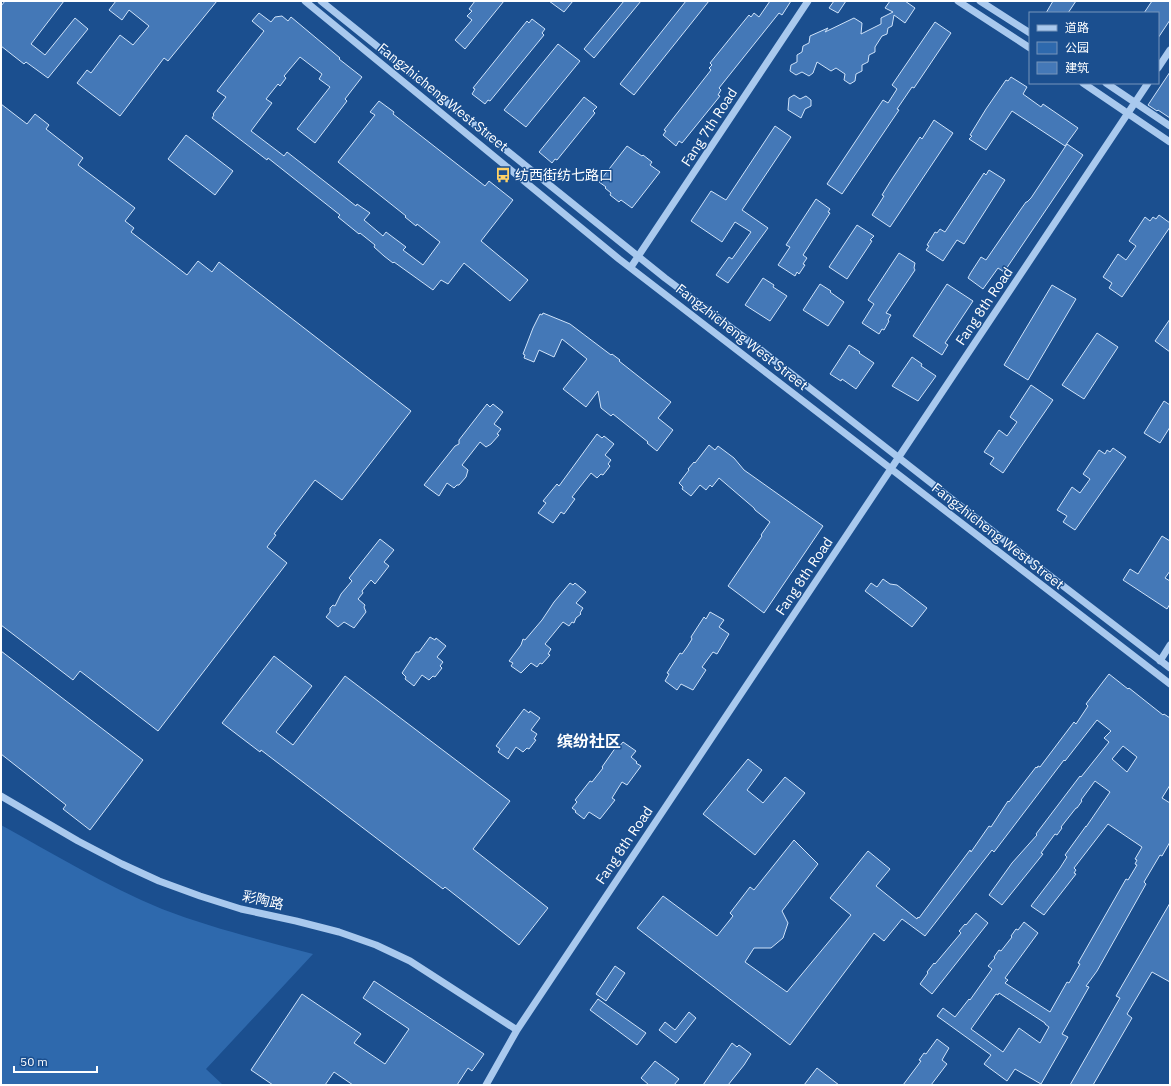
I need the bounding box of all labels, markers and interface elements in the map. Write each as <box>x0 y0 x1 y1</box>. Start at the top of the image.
legend <box>1029 12 1159 84</box>
text: 道路 <box>1065 20 1089 35</box>
street label: Fangzhicheng West Street <box>374 39 512 155</box>
text: 公园 <box>1065 40 1089 55</box>
text: 建筑 <box>1065 60 1089 75</box>
street label: Fang 7th Road <box>677 84 741 170</box>
bus stop icon: 纺西街纺七路口 <box>494 166 512 184</box>
place label: 纺西街纺七路口 <box>515 166 613 184</box>
street label: Fang 8th Road <box>951 264 1017 348</box>
street label: Fangzhicheng West Street <box>672 280 812 394</box>
street label: Fangzhicheng West Street <box>928 479 1068 593</box>
street label: Fang 8th Road <box>771 534 837 618</box>
district label: 缤纷社区 <box>557 731 621 751</box>
street label: Fang 8th Road <box>591 803 657 887</box>
street label: 彩陶路 <box>241 887 285 913</box>
scale bar <box>14 1048 97 1074</box>
text: 50 m <box>20 1054 48 1069</box>

